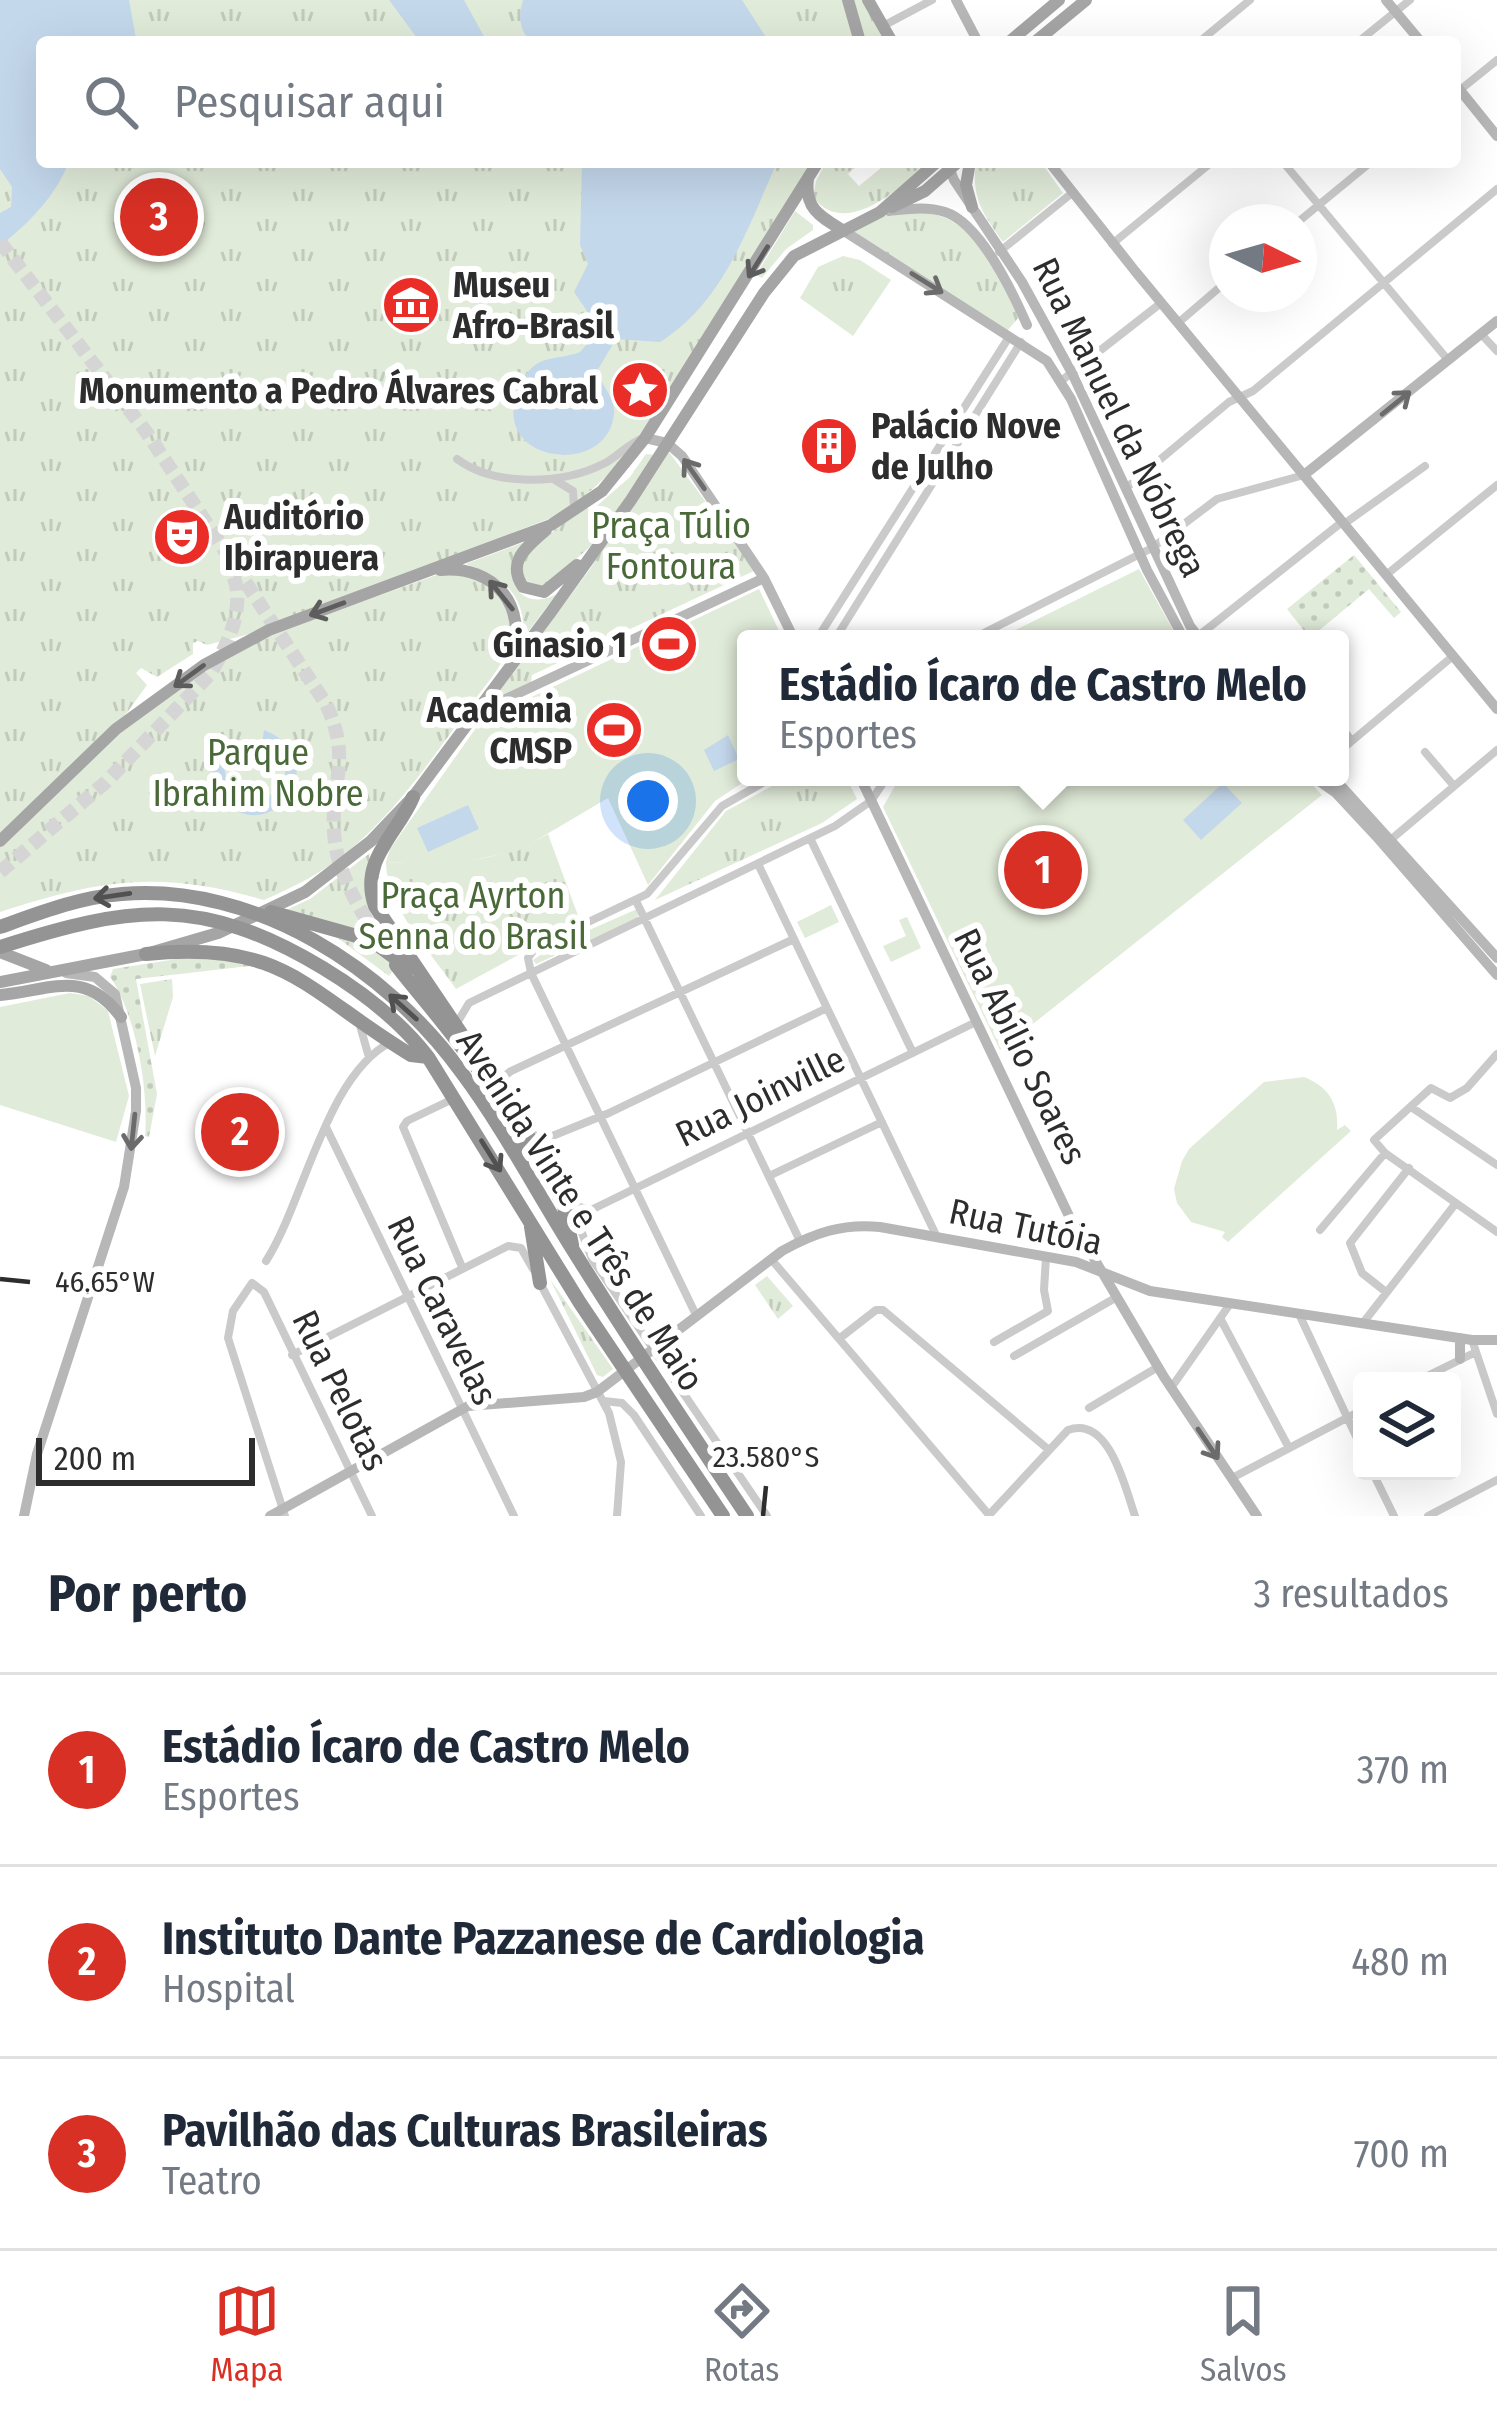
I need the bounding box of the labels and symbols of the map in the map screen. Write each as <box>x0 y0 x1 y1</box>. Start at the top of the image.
pin: 3 <box>120 172 198 262</box>
north arrow <box>1209 204 1317 312</box>
one-way arrow <box>746 244 770 278</box>
street label: Rua Manuel da Nóbrega <box>1023 251 1216 584</box>
place label: Museu Afro-Brasil <box>452 263 614 348</box>
one-way arrow <box>909 271 943 296</box>
museum icon: Museu Afro-Brasil <box>380 274 442 336</box>
place icon: Monumento a Pedro Álvares Cabral <box>609 359 671 421</box>
place label: Monumento a Pedro Álvares Cabral <box>79 368 598 413</box>
one-way arrow <box>1380 390 1411 418</box>
place label: Palácio Nove de Julho <box>871 404 1061 489</box>
building icon: Palácio Nove de Julho <box>798 415 860 477</box>
one-way arrow <box>682 458 707 491</box>
place label: Auditório Ibirapuera <box>223 495 379 580</box>
park label: Praça Túlio Fontoura <box>591 504 751 589</box>
theatre icon: Auditório Ibirapuera <box>151 506 213 568</box>
one-way arrow <box>488 579 515 611</box>
one-way arrow <box>310 599 347 621</box>
sports icon: Ginasio 1 <box>638 613 700 675</box>
place label: Ginasio 1 <box>493 623 627 667</box>
one-way arrow <box>173 663 206 688</box>
place label: Academia CMSP <box>426 688 572 773</box>
sports icon: Academia CMSP <box>583 699 645 761</box>
park label: Parque Ibrahim Nobre <box>152 731 364 816</box>
your location <box>618 771 678 831</box>
pin: 1 <box>1004 825 1082 915</box>
park label: Praça Ayrton Senna do Brasil <box>359 874 587 959</box>
one-way arrow <box>93 886 132 908</box>
street label: Rua Abílio Soares <box>944 921 1096 1172</box>
one-way arrow <box>388 994 418 1021</box>
street label: Avenida Vinte e Três de Maio <box>447 1022 713 1399</box>
street label: Rua Joinville <box>669 1037 852 1157</box>
pin: 2 <box>201 1087 279 1177</box>
one-way arrow <box>122 1112 144 1151</box>
one-way arrow <box>479 1138 503 1172</box>
street label: Rua Tutóia <box>945 1189 1106 1265</box>
street label: Rua Caravelas <box>378 1209 507 1412</box>
text: 46.65°W <box>55 1264 155 1300</box>
street label: Rua Pelotas <box>282 1303 398 1478</box>
one-way arrow <box>1196 1426 1221 1460</box>
scale bar <box>36 1432 255 1485</box>
text: 23.580°S <box>713 1439 819 1475</box>

